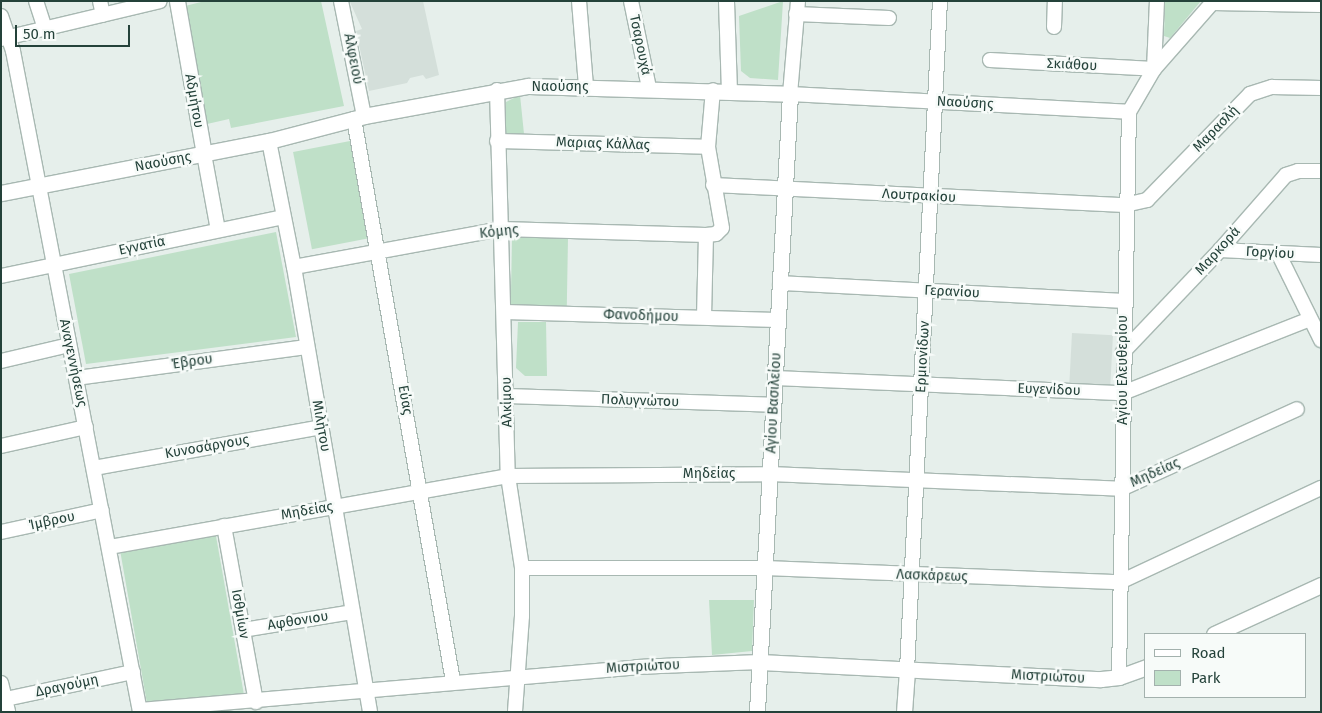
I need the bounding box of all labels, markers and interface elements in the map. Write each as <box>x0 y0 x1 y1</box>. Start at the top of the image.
street label: Τσαρουχά <box>625 13 655 77</box>
scale bar <box>18 15 132 47</box>
text: 50 m <box>23 25 56 43</box>
street label: Αλφειού <box>340 32 366 86</box>
street label: Σκιάθου <box>1046 55 1098 75</box>
street label: Αδμήτου <box>181 73 207 129</box>
street label: Ναούσης <box>532 79 588 95</box>
street label: Ναούσης <box>936 93 994 113</box>
street label: Μαρασλή <box>1190 102 1242 156</box>
street label: Μαριας Κάλλας <box>556 134 650 154</box>
street label: Ναούσης <box>133 148 193 176</box>
street label: Λουτρακίου <box>882 186 956 206</box>
street label: Κόμης <box>479 222 519 242</box>
street label: Μαρκορά <box>1192 223 1244 279</box>
street label: Εγνατία <box>117 233 167 259</box>
street label: Γοργίου <box>1245 243 1295 263</box>
street label: Γερανίου <box>924 282 980 302</box>
street label: Φανοδήμου <box>603 306 679 326</box>
street label: Αγίου Ελευθερίου <box>1115 315 1131 425</box>
street label: Αναγεννήσεως <box>55 317 91 409</box>
street label: Ερμιονίδων <box>913 320 933 394</box>
street label: Έβρου <box>170 351 214 373</box>
street label: Αγίου Βασιλείου <box>763 352 785 454</box>
street label: Αλκίμου <box>498 377 516 427</box>
street label: Ευγενίδου <box>1017 380 1081 400</box>
street label: Εύας <box>394 384 416 416</box>
street label: Πολυγνώτου <box>601 391 679 411</box>
street label: Μιλήτου <box>308 399 334 453</box>
street label: Κυνοσάργους <box>164 431 250 463</box>
street label: Μηδείας <box>1128 455 1182 491</box>
street label: Μηδείας <box>683 466 735 482</box>
street label: Μηδείας <box>280 498 334 524</box>
street label: Ίμβρου <box>28 508 76 534</box>
street label: Λασκάρεως <box>896 566 968 586</box>
street label: Ισθμίων <box>227 588 253 640</box>
street label: Αφθονιου <box>266 608 330 634</box>
legend <box>1144 633 1307 698</box>
text: Road <box>1191 644 1226 662</box>
street label: Μιστριώτου <box>606 657 680 677</box>
street label: Μιστριώτου <box>1011 667 1085 687</box>
text: Park <box>1191 669 1221 687</box>
street label: Δραγούμη <box>34 671 100 701</box>

